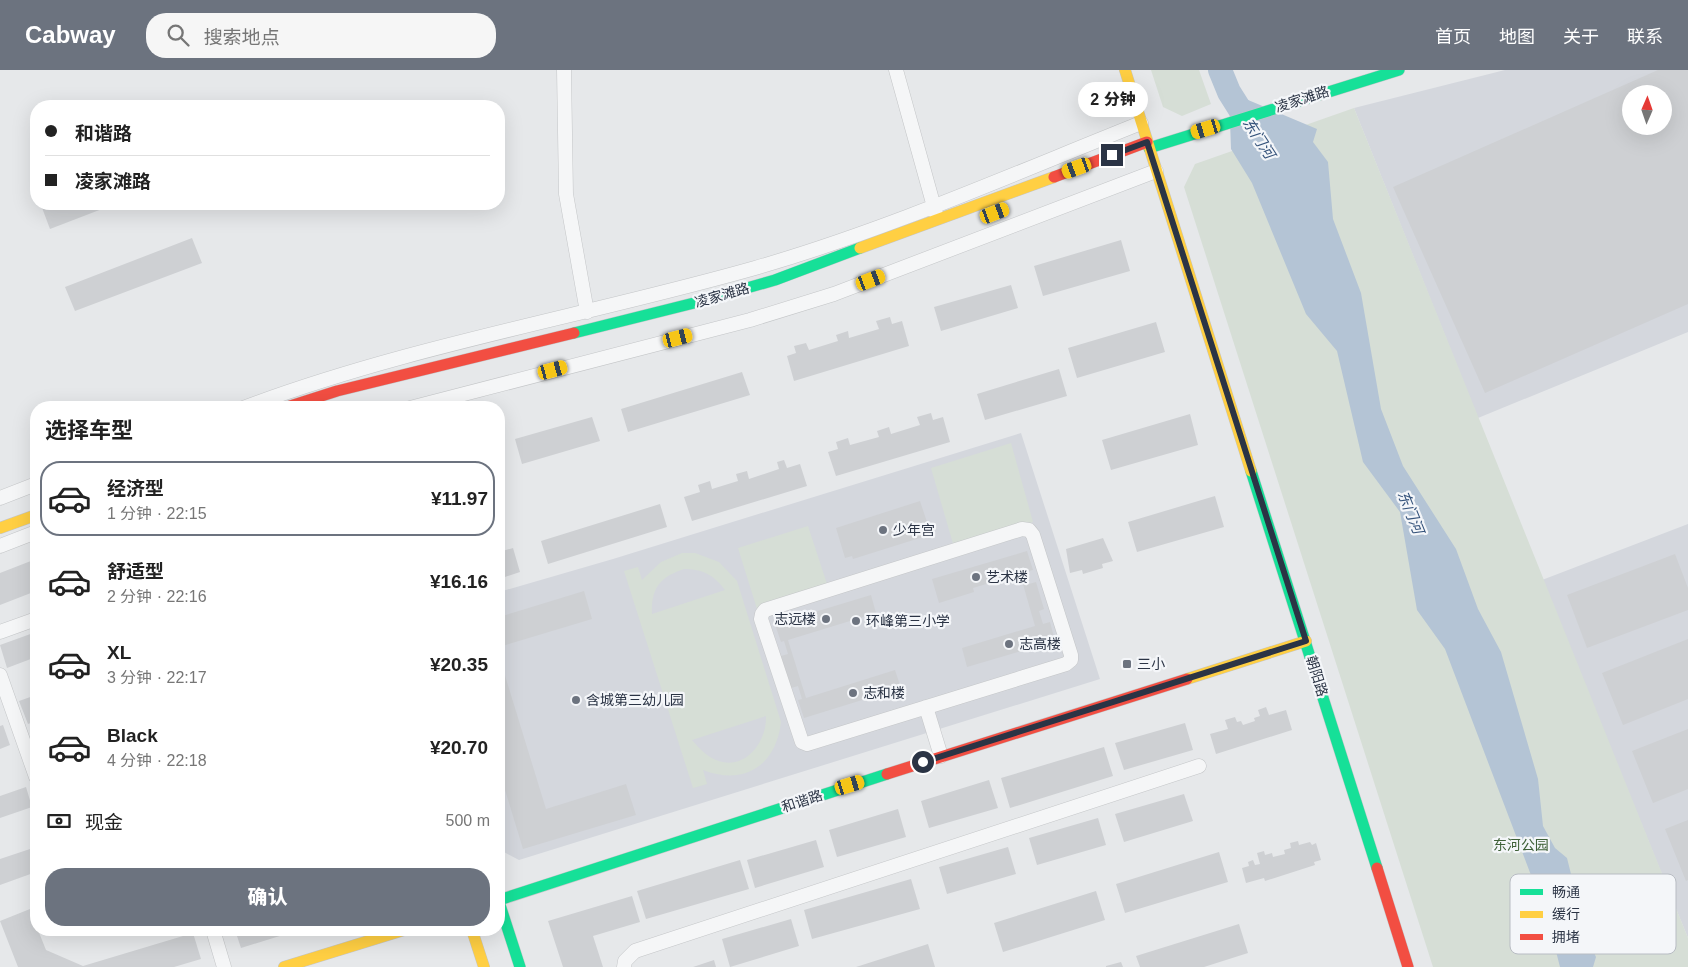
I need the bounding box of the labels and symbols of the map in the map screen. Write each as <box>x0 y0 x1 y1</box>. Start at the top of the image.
callout: 2 分钟 <box>1077 82 1147 118</box>
street label: 凌家滩路 <box>1273 83 1331 115</box>
north arrow <box>1622 85 1672 135</box>
water label: 东门河 <box>1240 114 1280 164</box>
car <box>1189 117 1222 141</box>
route end <box>1101 144 1123 166</box>
car <box>1060 156 1093 180</box>
car <box>978 201 1011 225</box>
car <box>854 268 887 292</box>
street label: 凌家滩路 <box>693 280 751 310</box>
car <box>661 327 694 349</box>
car <box>536 359 569 381</box>
water label: 东门河 <box>1395 488 1428 539</box>
place label: 少年宫 <box>893 522 935 538</box>
marker: 少年宫 <box>877 524 889 536</box>
place label: 艺术楼 <box>986 569 1028 585</box>
marker: 艺术楼 <box>970 571 982 583</box>
place label: 志远楼 <box>774 611 816 627</box>
marker: 志远楼 <box>820 613 832 625</box>
place label: 环峰第三小学 <box>866 613 950 629</box>
marker: 环峰第三小学 <box>850 615 862 627</box>
place label: 志高楼 <box>1019 636 1061 652</box>
marker: 志高楼 <box>1003 638 1015 650</box>
street label: 朝阳路 <box>1303 654 1331 698</box>
place label: 三小 <box>1137 656 1165 672</box>
marker: 三小 <box>1121 658 1133 670</box>
place label: 志和楼 <box>863 685 905 701</box>
marker: 志和楼 <box>847 687 859 699</box>
place label: 含城第三幼儿园 <box>586 692 684 708</box>
marker: 含城第三幼儿园 <box>570 694 582 706</box>
route start <box>912 751 934 773</box>
car <box>833 773 866 797</box>
street label: 和谐路 <box>780 787 824 815</box>
park label: 东河公园 <box>1493 837 1549 853</box>
legend <box>1510 874 1676 954</box>
text: 畅通 <box>1552 884 1580 900</box>
text: 缓行 <box>1552 906 1580 922</box>
text: 拥堵 <box>1552 929 1580 945</box>

